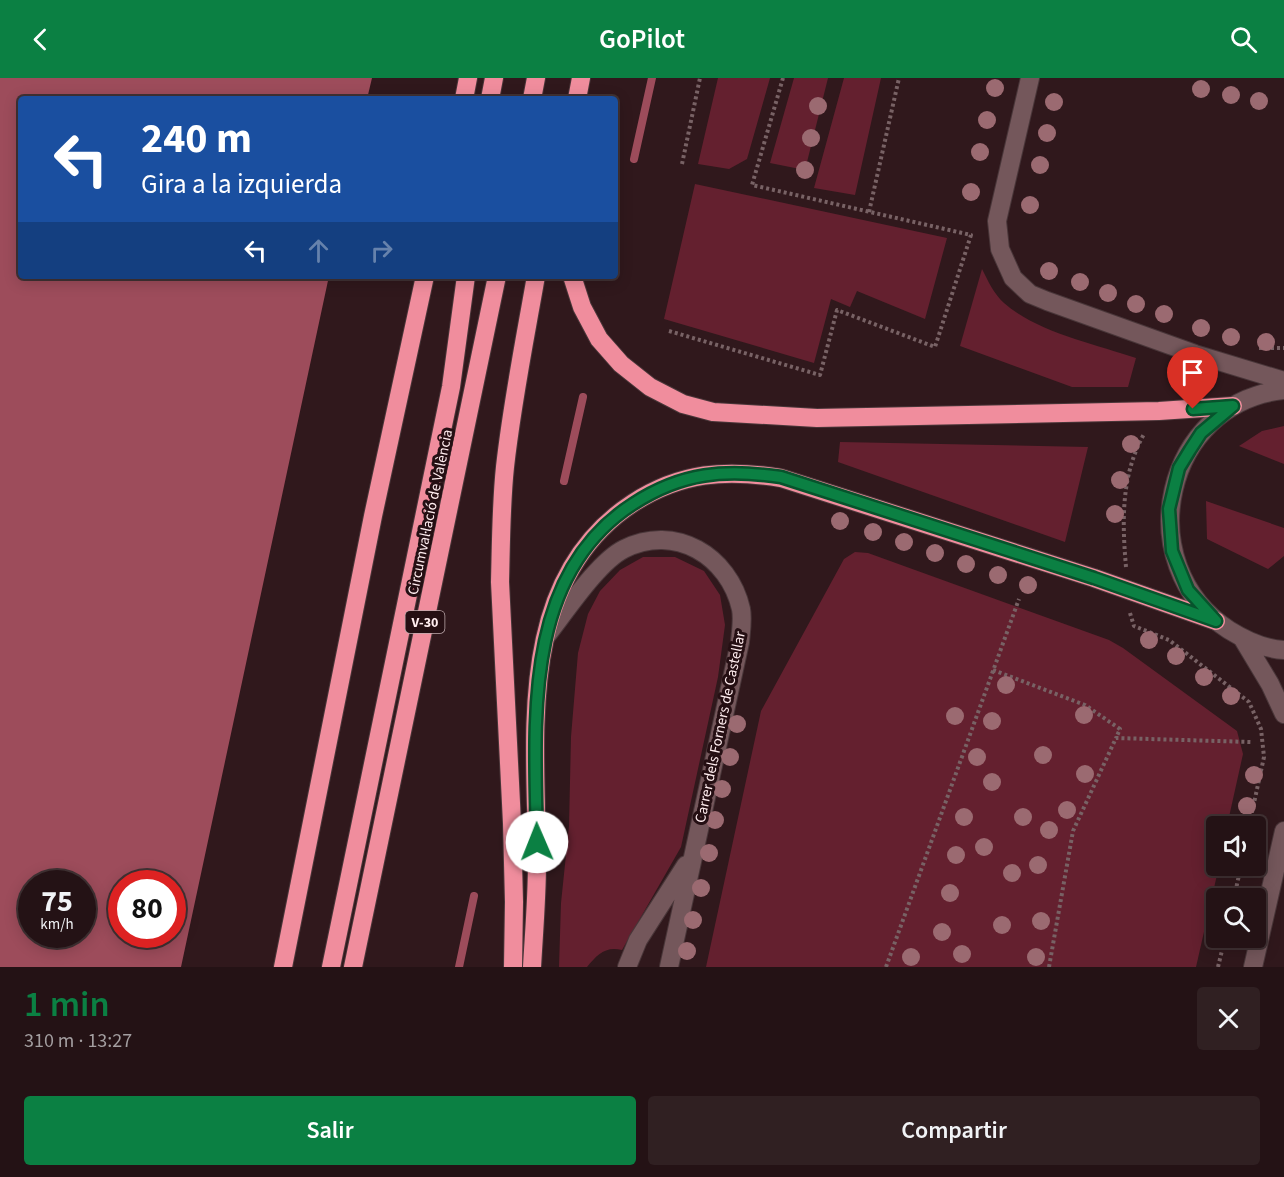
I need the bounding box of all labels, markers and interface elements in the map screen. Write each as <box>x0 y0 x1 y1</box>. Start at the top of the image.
text: GoPilot <box>599 20 685 59</box>
icon: back <box>24 23 57 56</box>
icon: search <box>1227 23 1260 56</box>
text: 240 m <box>141 109 252 169</box>
icon: left <box>42 120 120 198</box>
text: Gira a la izquierda <box>141 165 342 204</box>
icon: left <box>239 234 272 267</box>
icon: ahead <box>302 234 335 267</box>
icon: right <box>365 234 398 267</box>
pin <box>1167 347 1218 409</box>
icon: arrive <box>1176 356 1209 389</box>
street label: Circumval·lació de València <box>403 427 458 597</box>
road number: V-30 <box>406 611 444 633</box>
street label: Carrer dels Forners de Castellar <box>690 629 751 825</box>
position arrow <box>505 810 569 874</box>
map controls <box>1206 816 1266 948</box>
button: sound <box>1206 816 1266 876</box>
speed limit sign: 80 <box>108 870 186 948</box>
text: 75 <box>41 880 73 923</box>
button: search <box>1206 888 1266 948</box>
text: km/h <box>40 914 74 935</box>
text: 1 min <box>24 979 110 1030</box>
button: close <box>1197 987 1260 1050</box>
text: 310 m · 13:27 <box>24 1027 132 1055</box>
button: Salir <box>24 1096 636 1165</box>
button: Compartir <box>648 1096 1260 1165</box>

